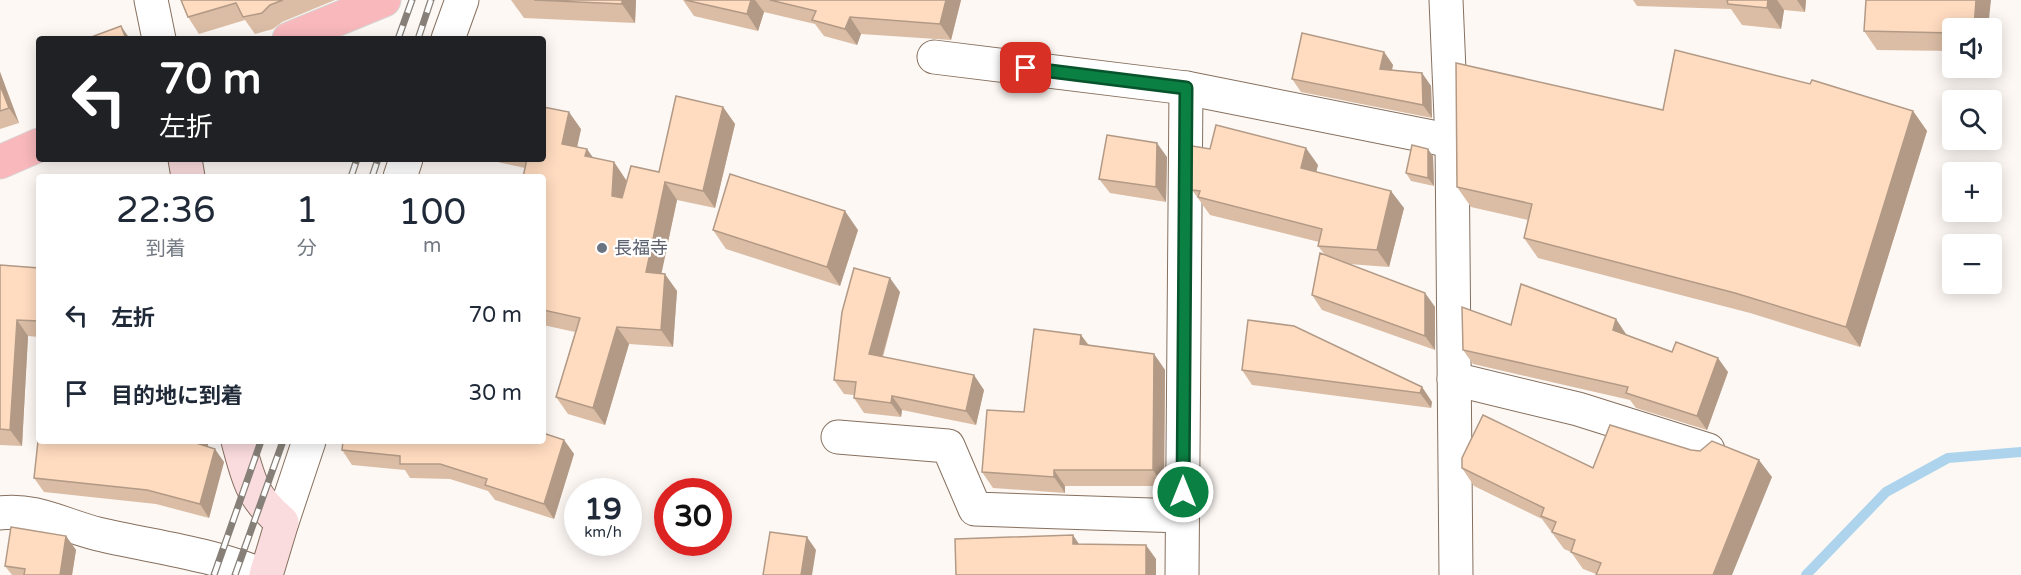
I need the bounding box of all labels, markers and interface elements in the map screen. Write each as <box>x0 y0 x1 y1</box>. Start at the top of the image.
map controls <box>1942 18 2002 294</box>
button: sound <box>1942 18 2002 78</box>
pin <box>1000 42 1051 93</box>
icon: arrive <box>1009 51 1042 84</box>
text: 70 m <box>159 54 261 105</box>
icon: left <box>60 60 138 138</box>
button: search <box>1942 90 2002 150</box>
text: 左折 <box>159 111 213 144</box>
button: + <box>1942 162 2002 222</box>
text: 22:36 <box>116 189 216 232</box>
text: 1 <box>296 189 318 232</box>
text: 100 <box>398 191 466 234</box>
text: m <box>423 234 441 258</box>
button: − <box>1942 234 2002 294</box>
text: 到着 <box>146 237 186 261</box>
text: 分 <box>297 237 317 261</box>
place label: 長福寺 <box>614 237 668 259</box>
marker: 長福寺 <box>595 241 609 255</box>
icon: left <box>60 299 93 332</box>
text: 70 m <box>468 302 522 328</box>
text: 左折 <box>111 305 155 331</box>
icon: arrive <box>60 377 93 410</box>
text: 30 m <box>468 380 522 406</box>
text: 目的地に到着 <box>111 383 243 409</box>
position arrow <box>1151 460 1215 524</box>
speed limit sign: 30 <box>654 478 732 556</box>
text: 19 <box>584 491 622 528</box>
text: km/h <box>584 523 622 541</box>

